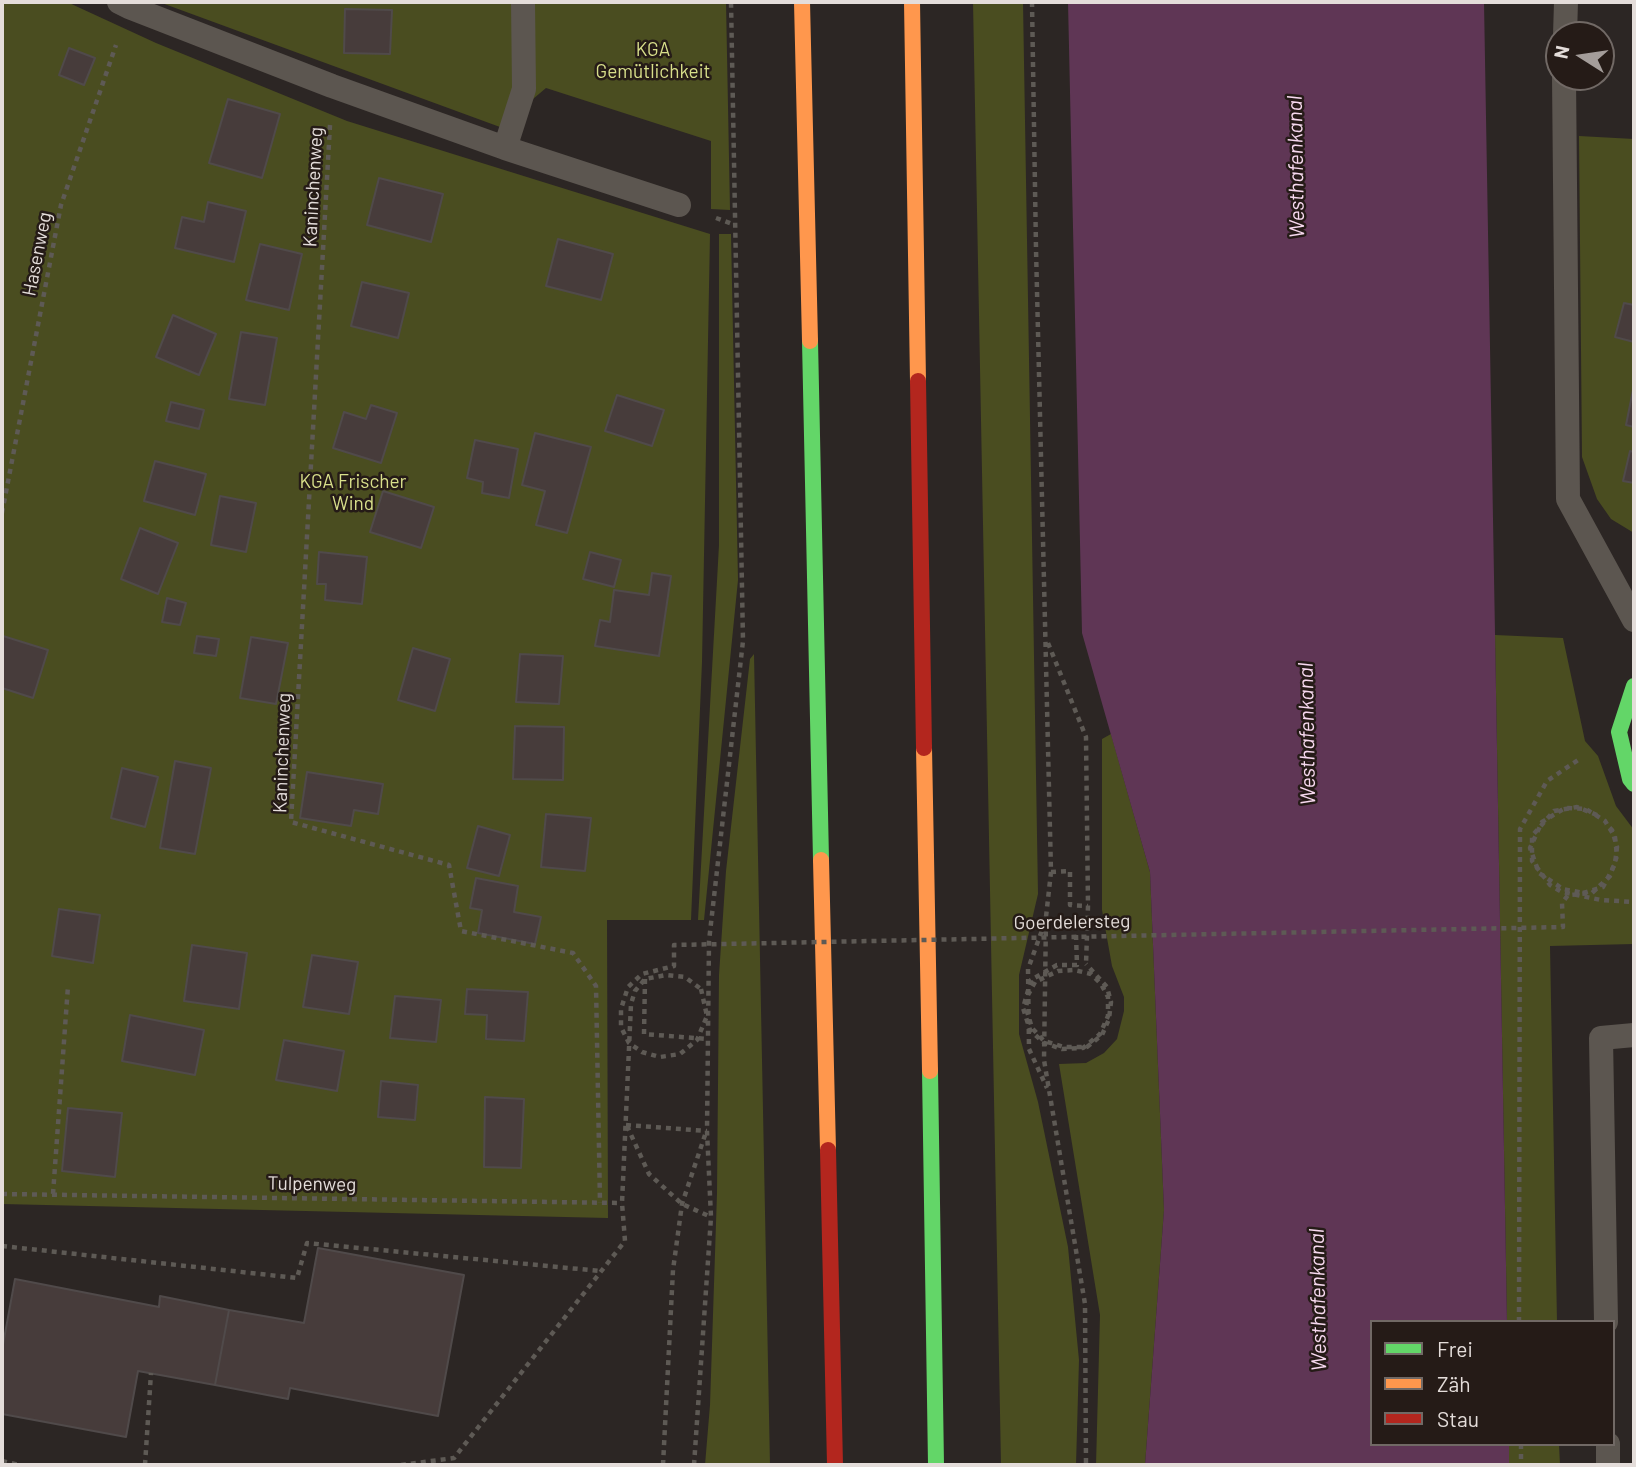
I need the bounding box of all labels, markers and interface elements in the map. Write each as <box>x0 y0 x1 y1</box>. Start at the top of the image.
north arrow <box>1545 21 1615 91</box>
park label: KGA Gemütlichkeit <box>596 39 710 83</box>
text: N <box>1548 43 1573 61</box>
water label: Westhafenkanal <box>1282 95 1310 239</box>
street label: Kaninchenweg <box>298 126 328 248</box>
street label: Hasenweg <box>18 210 56 298</box>
park label: KGA Frischer Wind <box>300 471 406 515</box>
water label: Westhafenkanal <box>1293 662 1321 806</box>
street label: Kaninchenweg <box>269 692 295 814</box>
street label: Goerdelersteg <box>1013 910 1131 934</box>
street label: Tulpenweg <box>267 1172 357 1196</box>
water label: Westhafenkanal <box>1304 1228 1332 1372</box>
legend <box>1370 1320 1615 1446</box>
text: Frei <box>1437 1336 1473 1361</box>
text: Zäh <box>1437 1371 1471 1396</box>
text: Stau <box>1437 1406 1479 1431</box>

